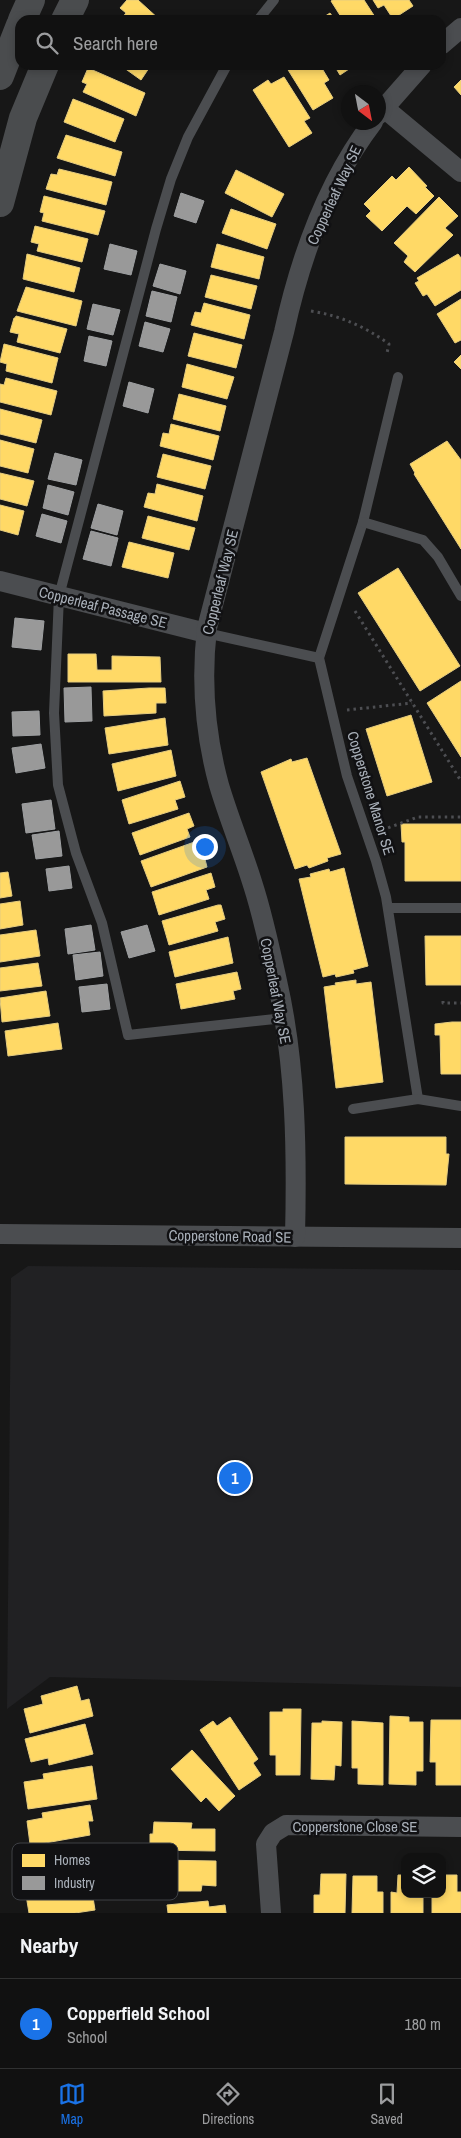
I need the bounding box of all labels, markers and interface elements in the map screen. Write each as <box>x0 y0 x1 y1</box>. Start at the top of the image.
search box <box>15 15 446 70</box>
icon: search <box>33 29 61 57</box>
text: Search here <box>73 30 158 56</box>
north arrow <box>341 85 386 130</box>
street label: Copperleaf Way SE <box>302 142 366 248</box>
street label: Copperleaf Way SE <box>197 527 243 637</box>
street label: Copperleaf Passage SE <box>37 581 169 633</box>
street label: Copperstone Manor SE <box>342 728 400 858</box>
your location <box>192 834 218 860</box>
street label: Copperleaf Way SE <box>255 936 297 1046</box>
street label: Copperstone Road SE <box>168 1224 292 1248</box>
pin: 1 <box>219 1459 251 1497</box>
street label: Copperstone Close SE <box>292 1816 418 1837</box>
legend <box>12 1843 178 1900</box>
text: Homes <box>54 1851 91 1869</box>
map controls <box>401 1853 446 1898</box>
button: layers <box>401 1853 446 1898</box>
text: Industry <box>54 1874 95 1892</box>
text: Nearby <box>20 1931 78 1960</box>
text: Copperfield School <box>67 2000 210 2026</box>
text: 1 <box>32 2013 40 2035</box>
text: 180 m <box>405 2013 441 2035</box>
text: School <box>67 2026 107 2048</box>
tab: Map <box>58 2080 86 2128</box>
tab: Directions <box>202 2080 254 2128</box>
tab: Saved <box>370 2080 403 2128</box>

